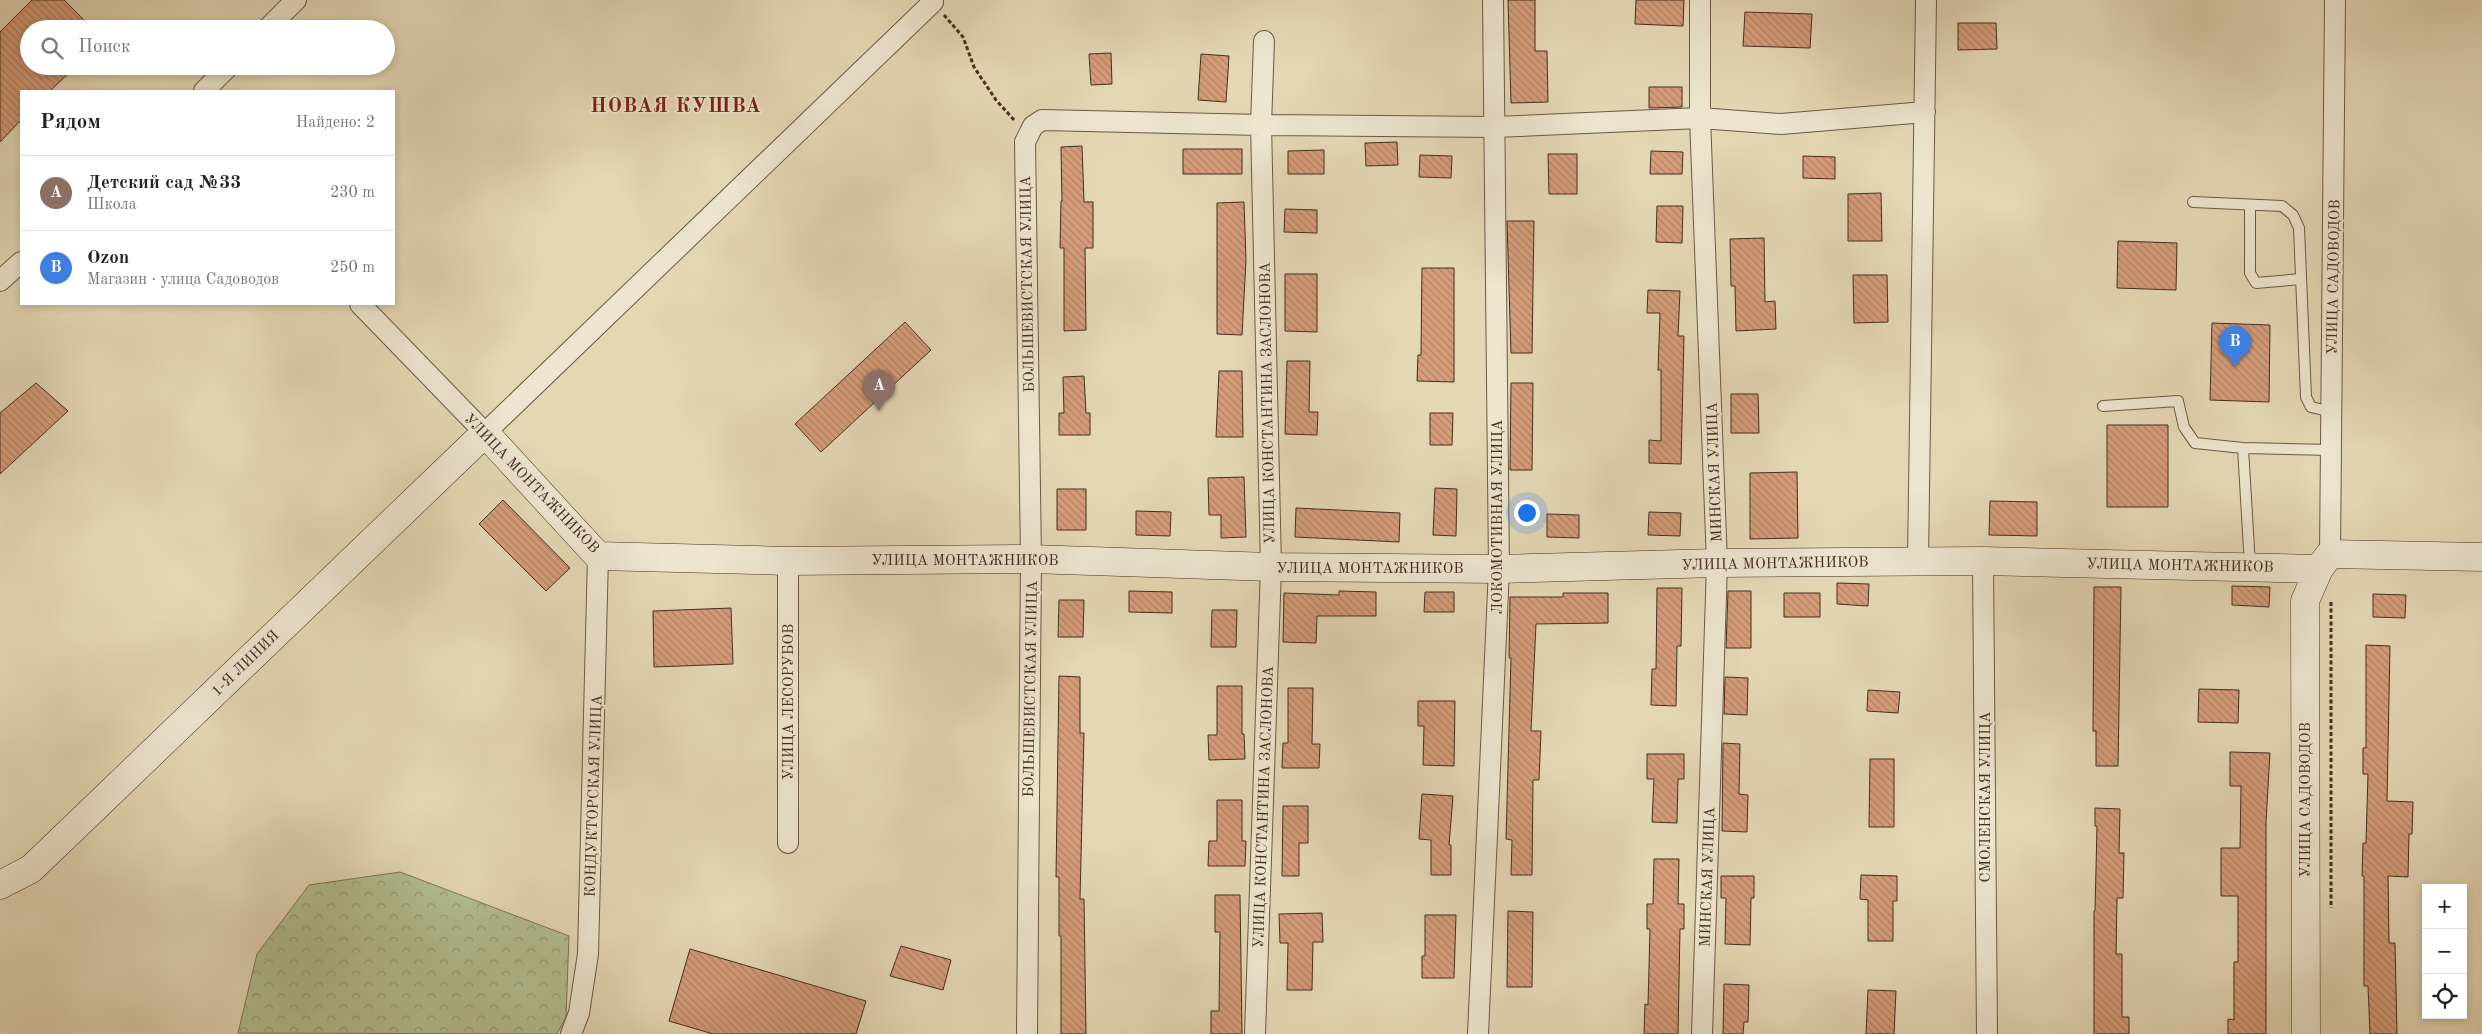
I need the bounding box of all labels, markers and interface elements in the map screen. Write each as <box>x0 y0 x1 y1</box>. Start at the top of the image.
search box <box>20 20 395 75</box>
icon: search <box>38 34 66 62</box>
text: Поиск <box>78 38 130 57</box>
district label: НОВАЯ КУШВА <box>590 97 762 117</box>
text: Рядом <box>40 112 101 133</box>
text: Найдено: 2 <box>296 115 375 131</box>
text: Детский сад №33 <box>87 174 241 193</box>
street label: БОЛЬШЕВИСТСКАЯ УЛИЦА <box>1019 175 1038 393</box>
text: A <box>50 185 62 201</box>
text: 230 m <box>330 185 375 201</box>
text: Школа <box>87 197 137 213</box>
street label: УЛИЦА САДОВОДОВ <box>2326 199 2343 355</box>
text: Ozon <box>87 249 129 268</box>
text: B <box>50 260 62 276</box>
text: 250 m <box>330 260 375 276</box>
street label: УЛИЦА КОНСТАНТИНА ЗАСЛОНОВА <box>1259 261 1278 544</box>
text: Магазин · улица Садоводов <box>87 272 279 288</box>
pin: B <box>2219 326 2251 367</box>
pin: A <box>863 370 895 411</box>
street label: МИНСКАЯ УЛИЦА <box>1706 401 1725 542</box>
street label: УЛИЦА МОНТАЖНИКОВ <box>460 411 601 557</box>
street label: ЛОКОМОТИВНАЯ УЛИЦА <box>1491 419 1506 614</box>
your location <box>1514 500 1540 526</box>
street label: УЛИЦА МОНТАЖНИКОВ <box>871 554 1059 569</box>
street label: УЛИЦА МОНТАЖНИКОВ <box>1681 555 1869 574</box>
street label: УЛИЦА МОНТАЖНИКОВ <box>2086 557 2274 576</box>
street label: УЛИЦА МОНТАЖНИКОВ <box>1276 562 1464 577</box>
street label: БОЛЬШЕВИСТСКАЯ УЛИЦА <box>1022 580 1041 798</box>
street label: УЛИЦА ЛЕСОРУБОВ <box>782 624 797 780</box>
street label: 1-Я ЛИНИЯ <box>209 628 283 700</box>
street label: УЛИЦА КОНСТАНТИНА ЗАСЛОНОВА <box>1252 665 1277 948</box>
street label: КОНДУКТОРСКАЯ УЛИЦА <box>583 694 606 898</box>
street label: СМОЛЕНСКАЯ УЛИЦА <box>1979 711 1994 883</box>
street label: УЛИЦА САДОВОДОВ <box>2299 722 2314 878</box>
street label: МИНСКАЯ УЛИЦА <box>1699 806 1718 947</box>
map controls <box>2422 884 2467 1019</box>
button: + <box>2422 884 2467 929</box>
button: − <box>2422 929 2467 974</box>
button: locate <box>2422 974 2467 1019</box>

